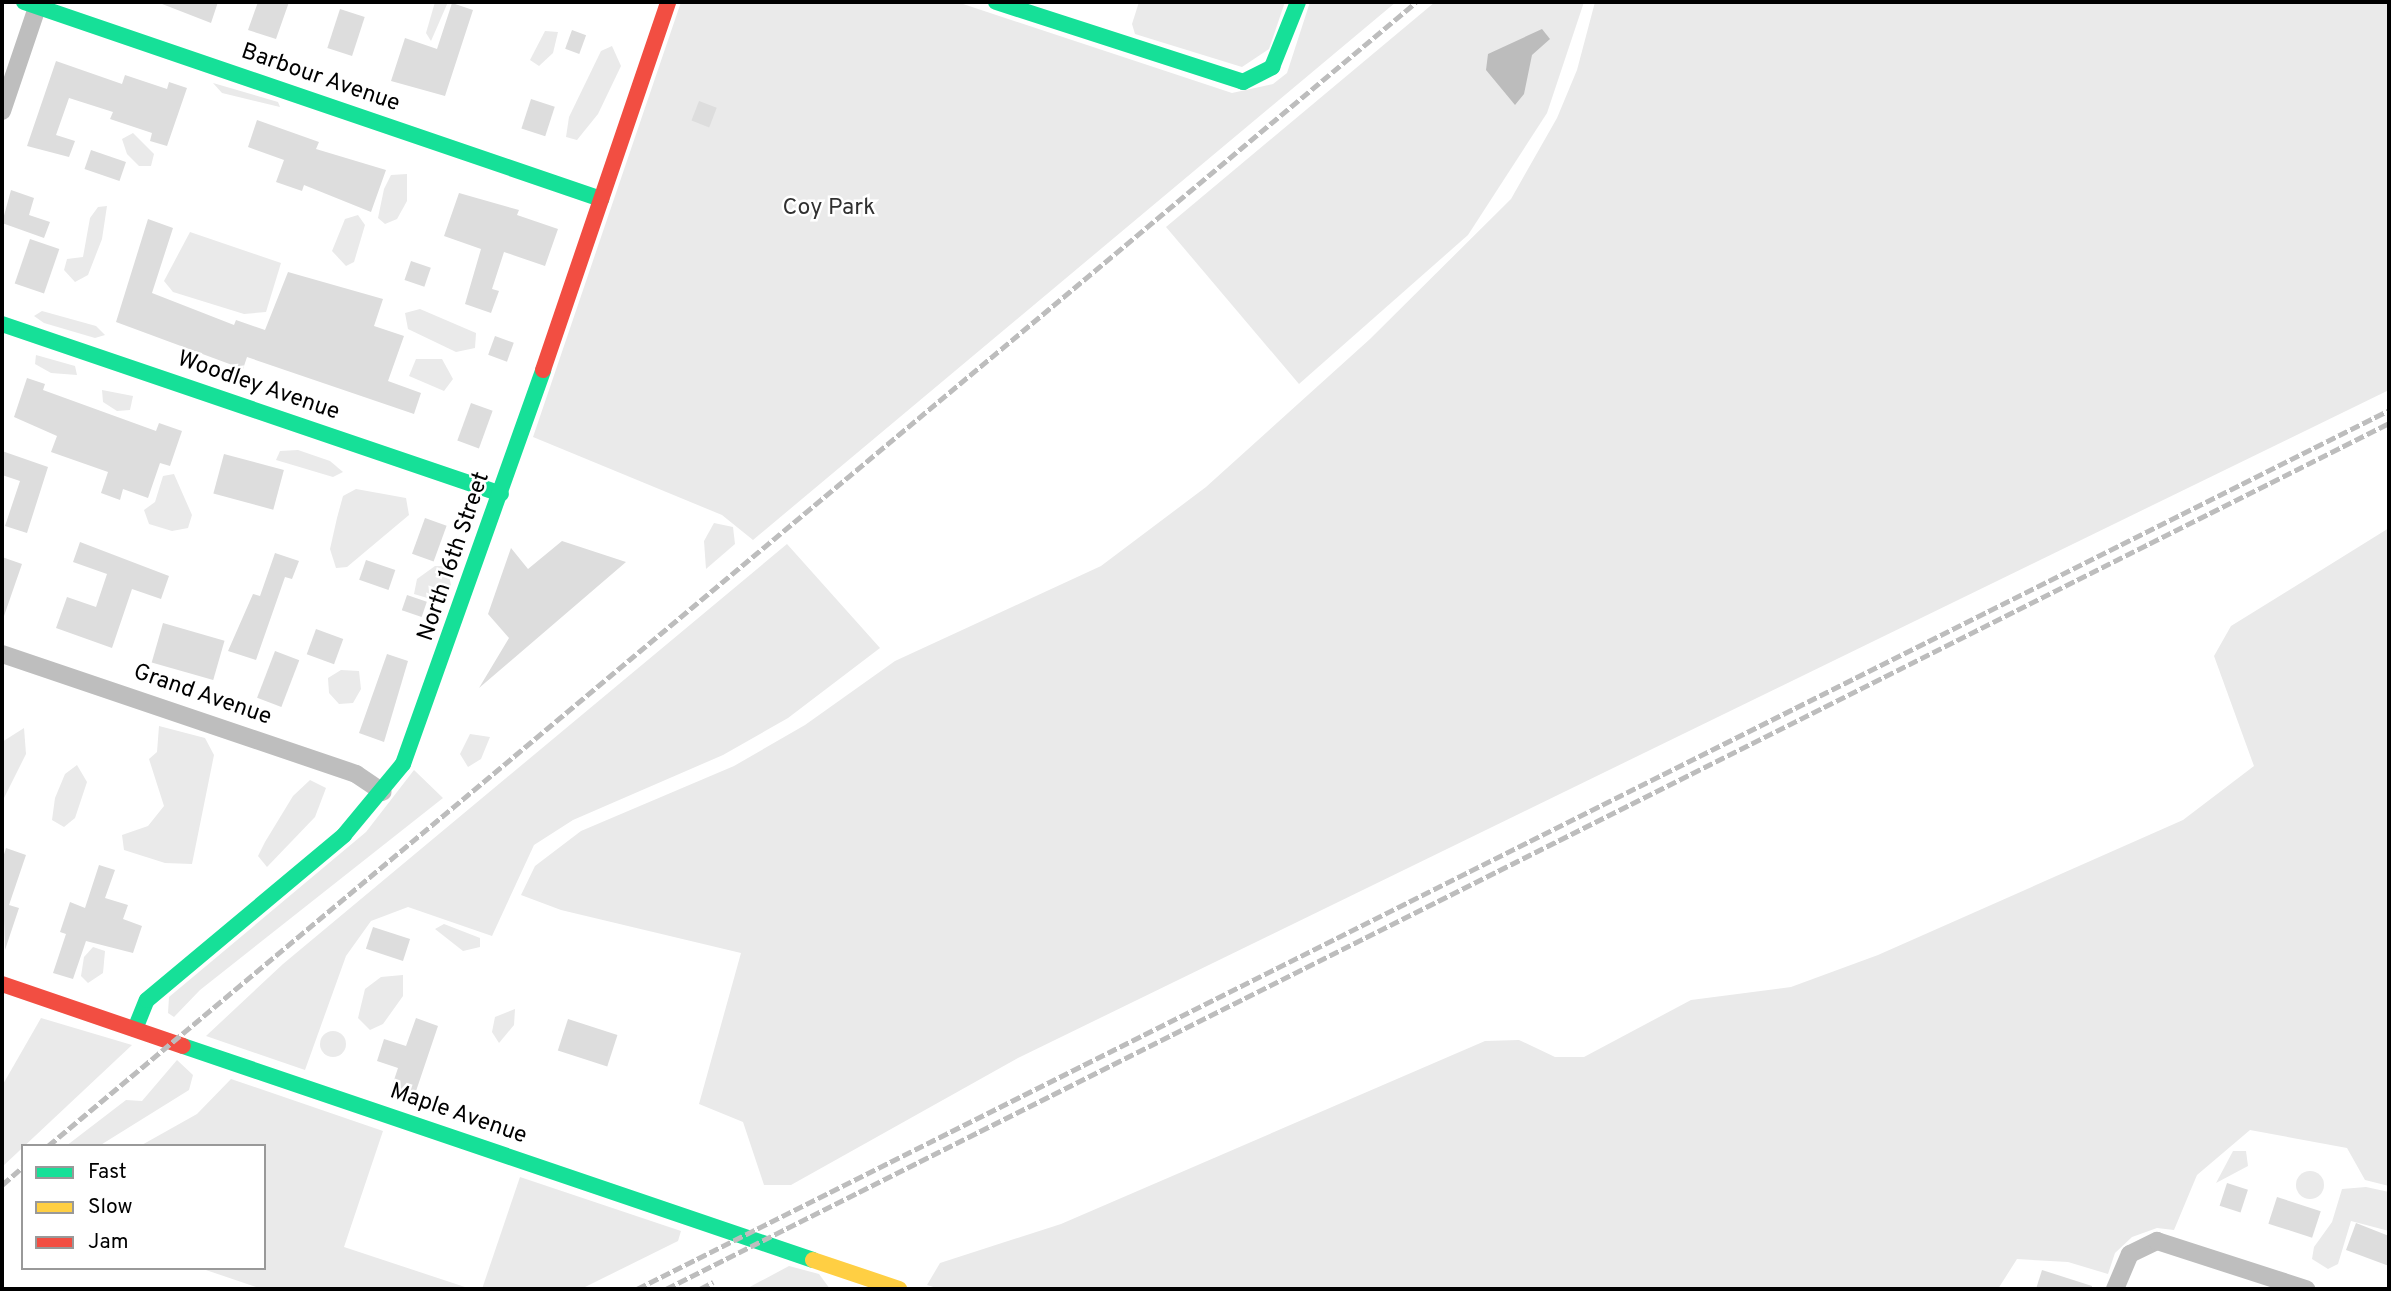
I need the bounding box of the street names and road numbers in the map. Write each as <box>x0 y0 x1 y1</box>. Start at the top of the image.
street label: Barbour Avenue <box>237 39 403 119</box>
street label: Woodley Avenue <box>173 346 343 428</box>
street label: North 16th Street <box>413 469 497 645</box>
street label: Grand Avenue <box>129 659 275 733</box>
street label: Maple Avenue <box>385 1079 531 1151</box>

